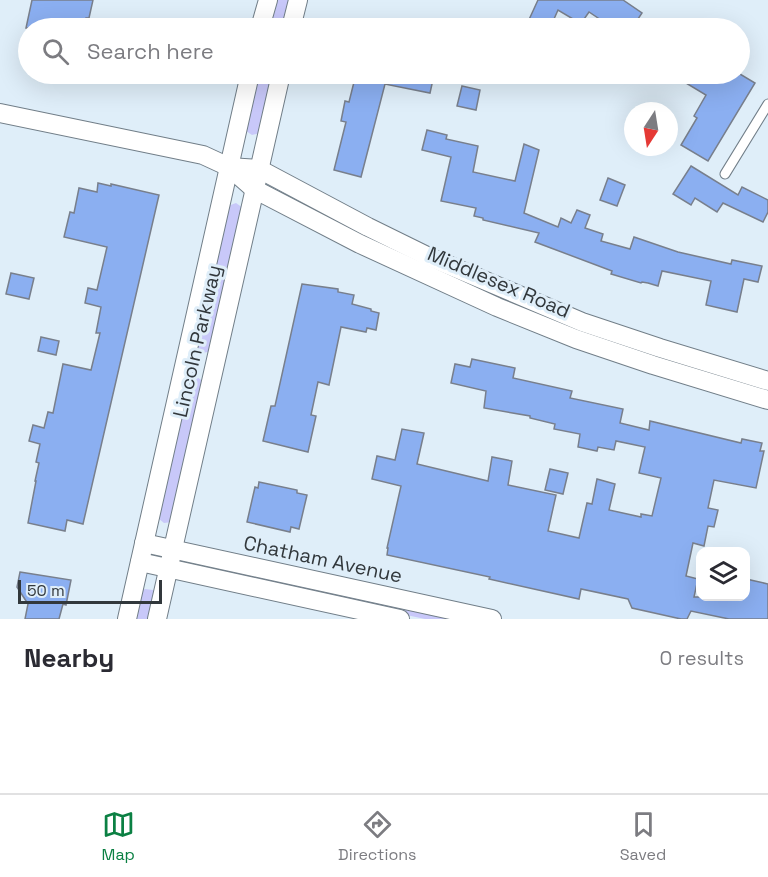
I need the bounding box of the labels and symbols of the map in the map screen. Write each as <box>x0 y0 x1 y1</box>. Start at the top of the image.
north arrow <box>624 102 678 156</box>
street label: Middlesex Road <box>424 240 574 324</box>
street label: Lincoln Parkway <box>167 262 227 420</box>
street label: Chatham Avenue <box>241 529 405 589</box>
scale bar <box>18 577 162 604</box>

